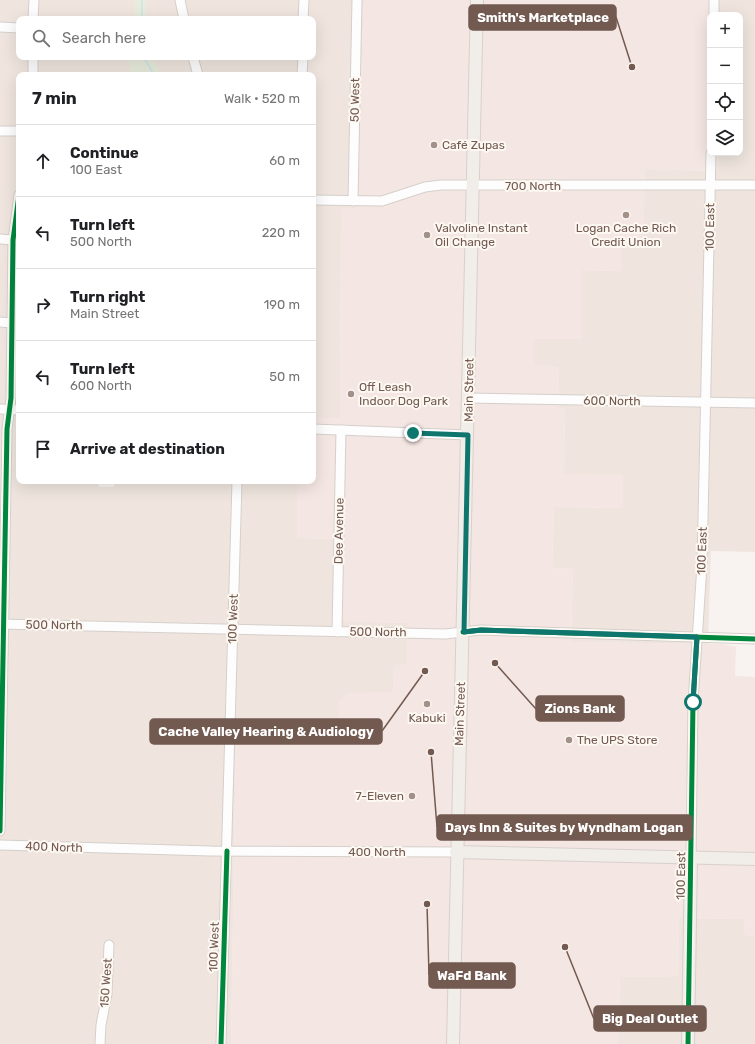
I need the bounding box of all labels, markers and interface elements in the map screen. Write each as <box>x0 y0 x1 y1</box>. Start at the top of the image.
callout: Smith's Marketplace <box>469 5 616 30</box>
text: Smith's Marketplace <box>477 10 609 25</box>
map controls <box>707 12 743 156</box>
button: + <box>707 12 743 48</box>
search box <box>16 16 316 60</box>
icon: search <box>30 27 52 49</box>
text: Search here <box>62 29 146 47</box>
button: − <box>707 48 743 84</box>
street label: 50 West <box>348 77 362 122</box>
button: locate <box>707 84 743 120</box>
text: 7 min <box>32 88 77 108</box>
text: Walk · 520 m <box>224 91 300 106</box>
button: layers <box>707 120 743 156</box>
place label: Café Zupas <box>442 138 505 152</box>
marker: Café Zupas <box>429 140 439 150</box>
text: Continue <box>70 144 139 162</box>
icon: ahead <box>32 150 54 172</box>
text: 60 m <box>269 153 300 168</box>
text: 100 East <box>70 162 122 177</box>
street label: 700 North <box>505 179 561 193</box>
street label: 100 East <box>703 203 717 251</box>
marker: Logan Cache Rich Credit Union <box>621 210 631 220</box>
text: Turn left <box>70 216 135 234</box>
place label: Valvoline Instant Oil Change <box>435 221 528 249</box>
place label: Logan Cache Rich Credit Union <box>576 221 676 249</box>
icon: left <box>32 222 54 244</box>
text: 220 m <box>262 225 300 240</box>
marker: Valvoline Instant Oil Change <box>422 230 432 240</box>
text: 500 North <box>70 234 132 249</box>
text: Turn right <box>70 288 145 306</box>
icon: right <box>32 294 54 316</box>
text: 190 m <box>264 297 300 312</box>
text: Main Street <box>70 306 139 321</box>
street label: Main Street <box>461 358 477 422</box>
text: Turn left <box>70 360 135 378</box>
icon: left <box>32 366 54 388</box>
text: 50 m <box>269 369 300 384</box>
text: 600 North <box>70 378 132 393</box>
place label: Off Leash Indoor Dog Park <box>359 380 449 408</box>
marker: Off Leash Indoor Dog Park <box>346 389 356 399</box>
street label: 600 North <box>583 394 641 408</box>
route end <box>404 424 422 442</box>
icon: arrive <box>32 438 54 460</box>
text: Arrive at destination <box>70 440 225 458</box>
street label: Dee Avenue <box>331 497 347 564</box>
street label: 100 East <box>694 526 710 575</box>
street label: 100 West <box>225 593 241 644</box>
street label: 500 North <box>25 618 83 632</box>
street label: 500 North <box>349 625 407 639</box>
street label: Main Street <box>452 681 468 746</box>
route start <box>684 693 702 711</box>
callout: Zions Bank <box>536 696 624 721</box>
marker: Kabuki <box>422 699 432 709</box>
text: Zions Bank <box>544 701 616 716</box>
place label: Kabuki <box>408 711 446 725</box>
callout: Cache Valley Hearing & Audiology <box>150 719 382 744</box>
text: Cache Valley Hearing & Audiology <box>158 724 374 739</box>
place label: The UPS Store <box>577 733 658 747</box>
marker: The UPS Store <box>564 735 574 745</box>
place label: 7-Eleven <box>355 789 404 803</box>
marker: 7-Eleven <box>407 791 417 801</box>
callout: Days Inn & Suites by Wyndham Logan <box>437 815 692 840</box>
text: Days Inn & Suites by Wyndham Logan <box>445 820 683 835</box>
street label: 400 North <box>25 839 83 855</box>
street label: 400 North <box>348 845 406 859</box>
street label: 100 East <box>674 852 688 900</box>
street label: 100 West <box>206 921 222 972</box>
street label: 150 West <box>97 958 115 1008</box>
callout: WaFd Bank <box>429 963 515 988</box>
text: WaFd Bank <box>437 968 507 983</box>
callout: Big Deal Outlet <box>594 1006 706 1031</box>
text: Big Deal Outlet <box>602 1011 698 1026</box>

